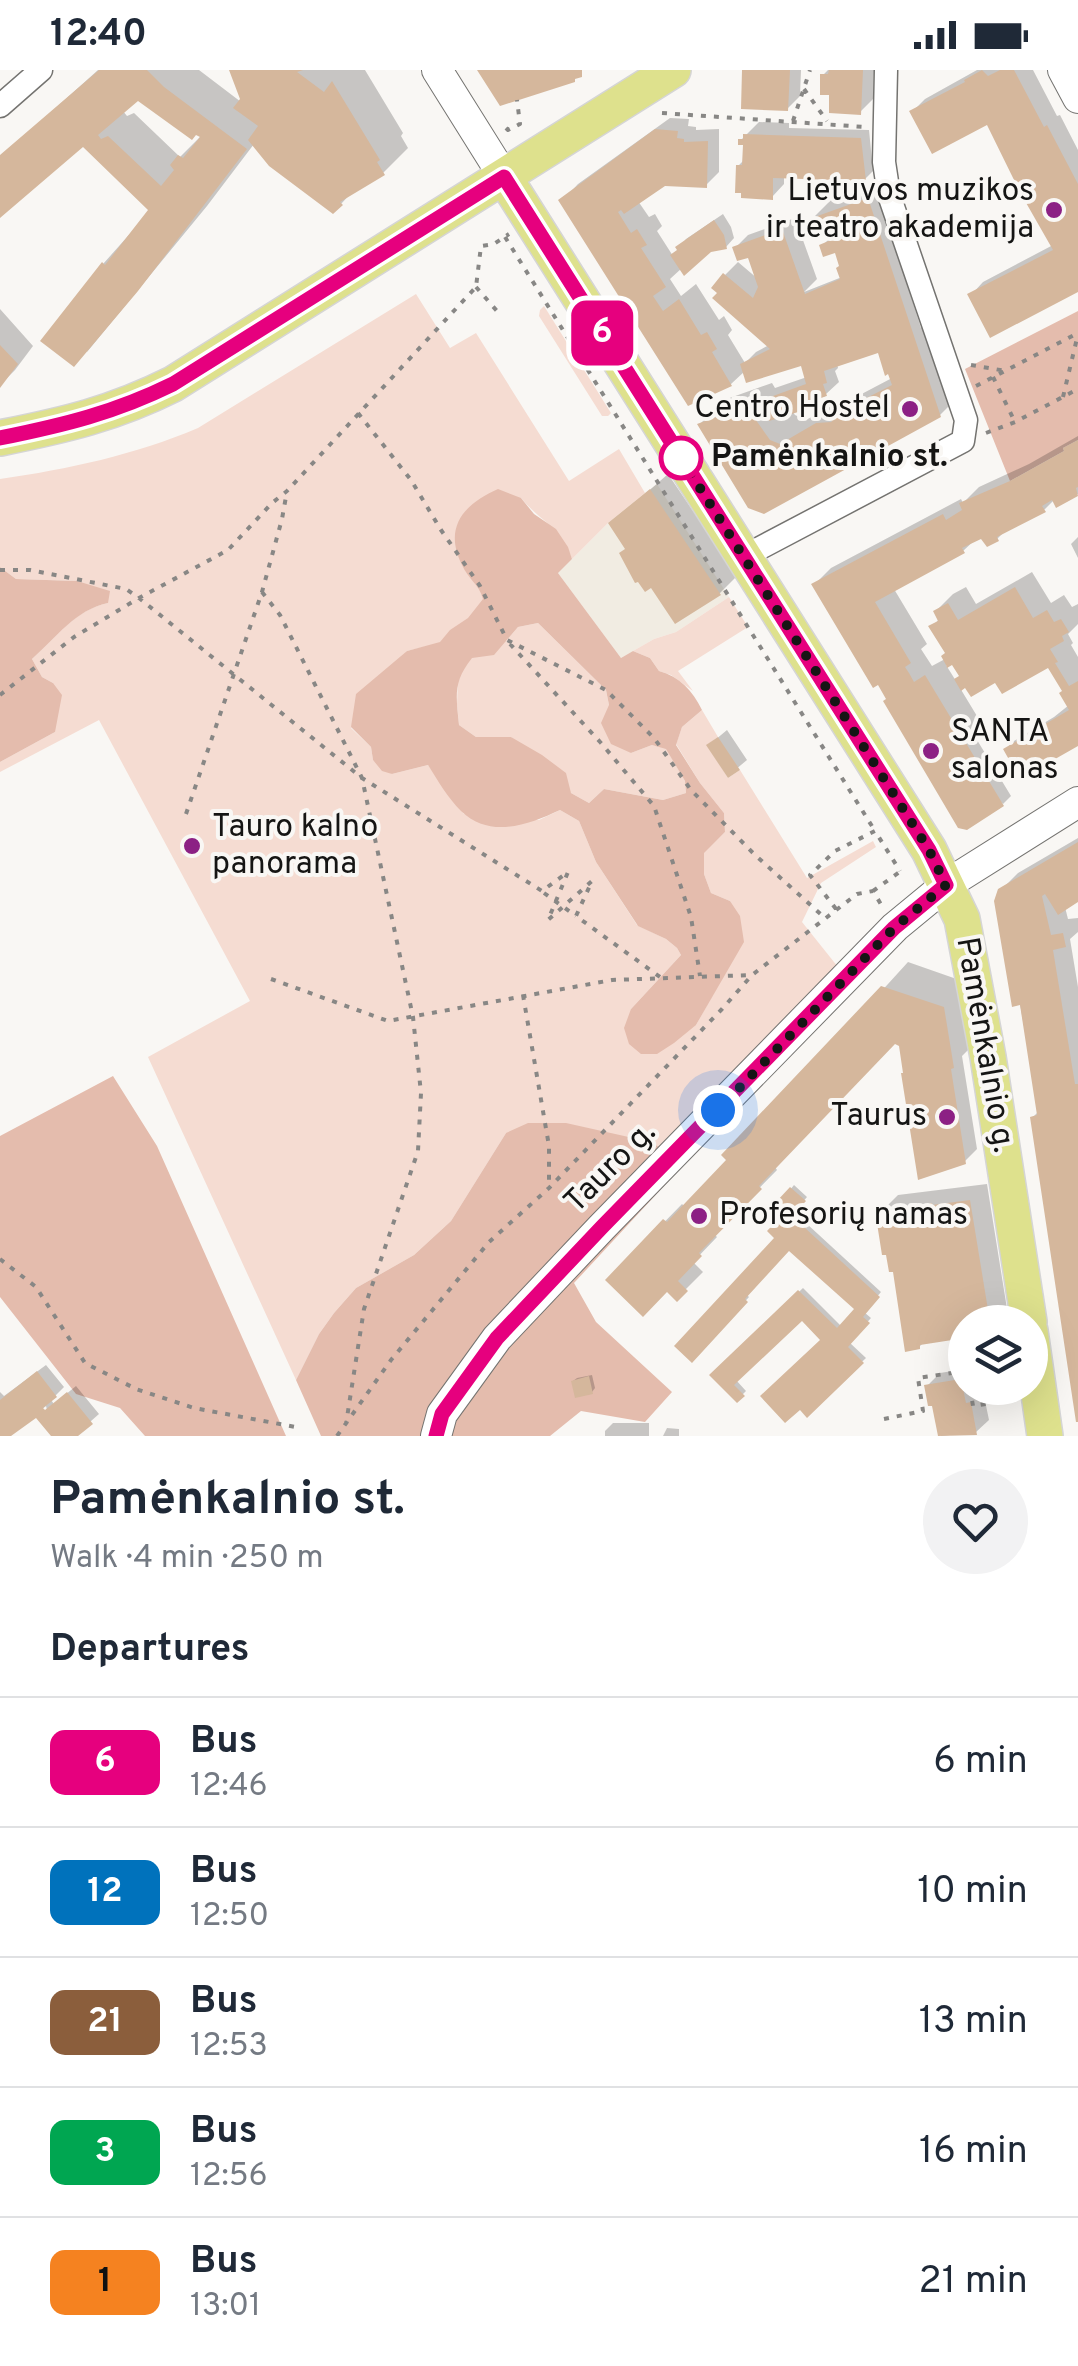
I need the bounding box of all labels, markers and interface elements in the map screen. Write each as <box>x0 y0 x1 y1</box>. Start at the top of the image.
text: 12:40 <box>50 11 147 60</box>
place label: Lietuvos muzikos ir teatro akademija <box>766 172 1034 249</box>
marker: Lietuvos muzikos ir teatro akademija <box>1043 199 1065 221</box>
line badge: 6 <box>570 300 634 366</box>
text: 6 <box>591 311 613 355</box>
place label: Centro Hostel <box>694 389 890 429</box>
marker: Centro Hostel <box>899 398 921 420</box>
marker: Pamėnkalnio st. <box>660 437 702 479</box>
place label: Pamėnkalnio st. <box>711 438 948 478</box>
place label: SANTA salonas <box>951 713 1059 790</box>
marker: SANTA salonas <box>920 740 942 762</box>
place label: Tauro kalno panorama <box>212 808 378 885</box>
marker: Tauro kalno panorama <box>181 835 203 857</box>
street label: Pamėnkalnio g. <box>945 934 1023 1156</box>
your location <box>693 1085 743 1135</box>
place label: Taurus <box>830 1097 927 1137</box>
marker: Taurus <box>936 1106 958 1128</box>
street label: Tauro g. <box>557 1114 665 1222</box>
place label: Profesorių namas <box>719 1196 968 1236</box>
marker: Profesorių namas <box>688 1205 710 1227</box>
map controls <box>948 1305 1048 1405</box>
button: layers <box>948 1305 1048 1405</box>
button: heart <box>923 1469 1028 1574</box>
text: Pamėnkalnio st. <box>50 1471 405 1531</box>
text: Walk · 4 min · 250 m <box>50 1539 324 1579</box>
text: Departures <box>50 1626 250 1675</box>
text: Bus <box>190 1718 257 1767</box>
text: 6 min <box>933 1738 1028 1787</box>
text: 6 <box>94 1740 116 1784</box>
text: 12:46 <box>190 1767 268 1807</box>
text: Bus <box>190 1848 257 1897</box>
text: 10 min <box>917 1868 1028 1917</box>
text: 12 <box>87 1870 123 1914</box>
text: 12:50 <box>190 1897 269 1937</box>
text: Bus <box>190 1978 257 2027</box>
text: 13 min <box>919 1998 1028 2047</box>
text: 21 <box>87 2000 123 2044</box>
text: 12:53 <box>190 2027 268 2067</box>
text: Bus <box>190 2108 257 2157</box>
text: 16 min <box>919 2128 1028 2177</box>
text: 3 <box>95 2130 115 2174</box>
text: 12:56 <box>190 2157 268 2197</box>
text: Bus <box>190 2238 257 2287</box>
text: 21 min <box>918 2258 1028 2307</box>
text: 1 <box>98 2260 112 2304</box>
text: 13:01 <box>190 2287 261 2327</box>

